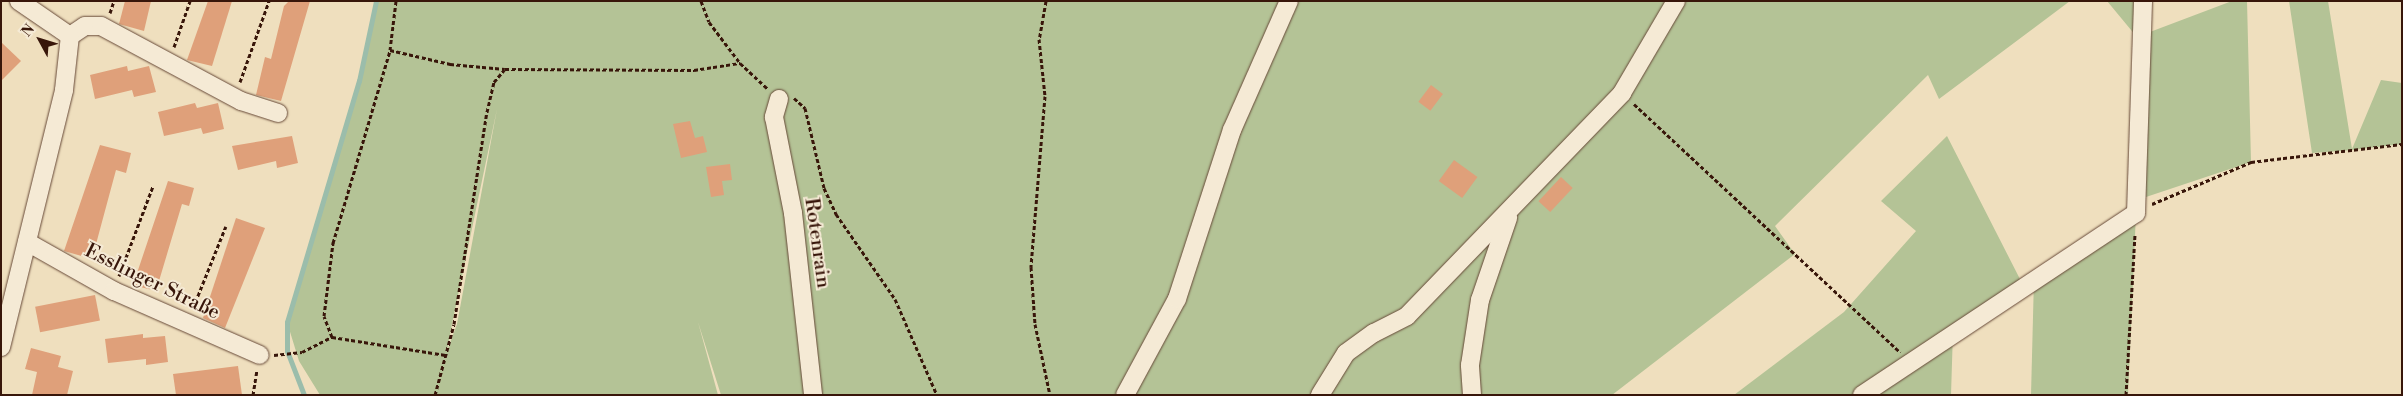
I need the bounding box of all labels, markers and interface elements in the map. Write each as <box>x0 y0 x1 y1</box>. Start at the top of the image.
north arrow <box>15 15 65 65</box>
text: N <box>18 21 39 41</box>
street label: Rotenrain <box>799 196 835 290</box>
street label: Esslinger Straße <box>81 239 223 325</box>

